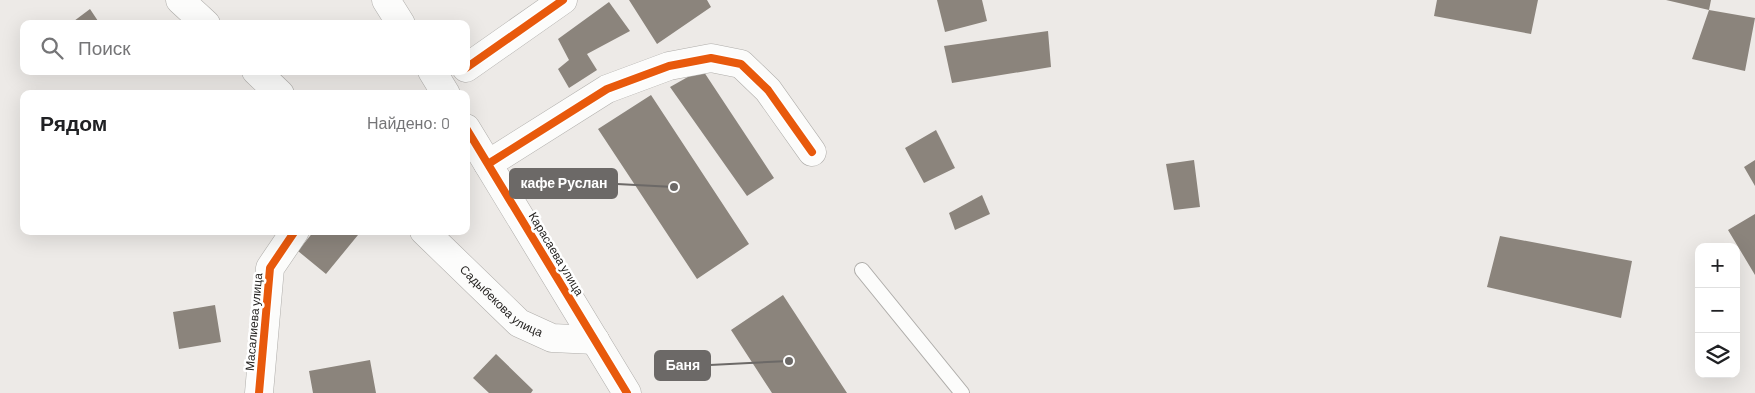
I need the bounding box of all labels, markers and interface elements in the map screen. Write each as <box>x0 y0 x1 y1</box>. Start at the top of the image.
search box <box>20 20 470 75</box>
icon: search <box>38 34 66 62</box>
text: Поиск <box>78 36 131 59</box>
text: Рядом <box>40 110 107 135</box>
text: Найдено: 0 <box>367 113 450 132</box>
callout: кафе Руслан <box>510 169 617 198</box>
text: кафе Руслан <box>520 174 608 191</box>
street label: Карасаева улица <box>526 209 587 298</box>
map controls <box>1695 243 1740 378</box>
button: + <box>1695 243 1740 288</box>
street label: Садыбекова улица <box>458 262 546 339</box>
street label: Масалиева улица <box>242 272 265 372</box>
button: − <box>1695 288 1740 333</box>
button: layers <box>1695 333 1740 378</box>
callout: Баня <box>655 351 710 380</box>
text: Баня <box>666 356 700 373</box>

